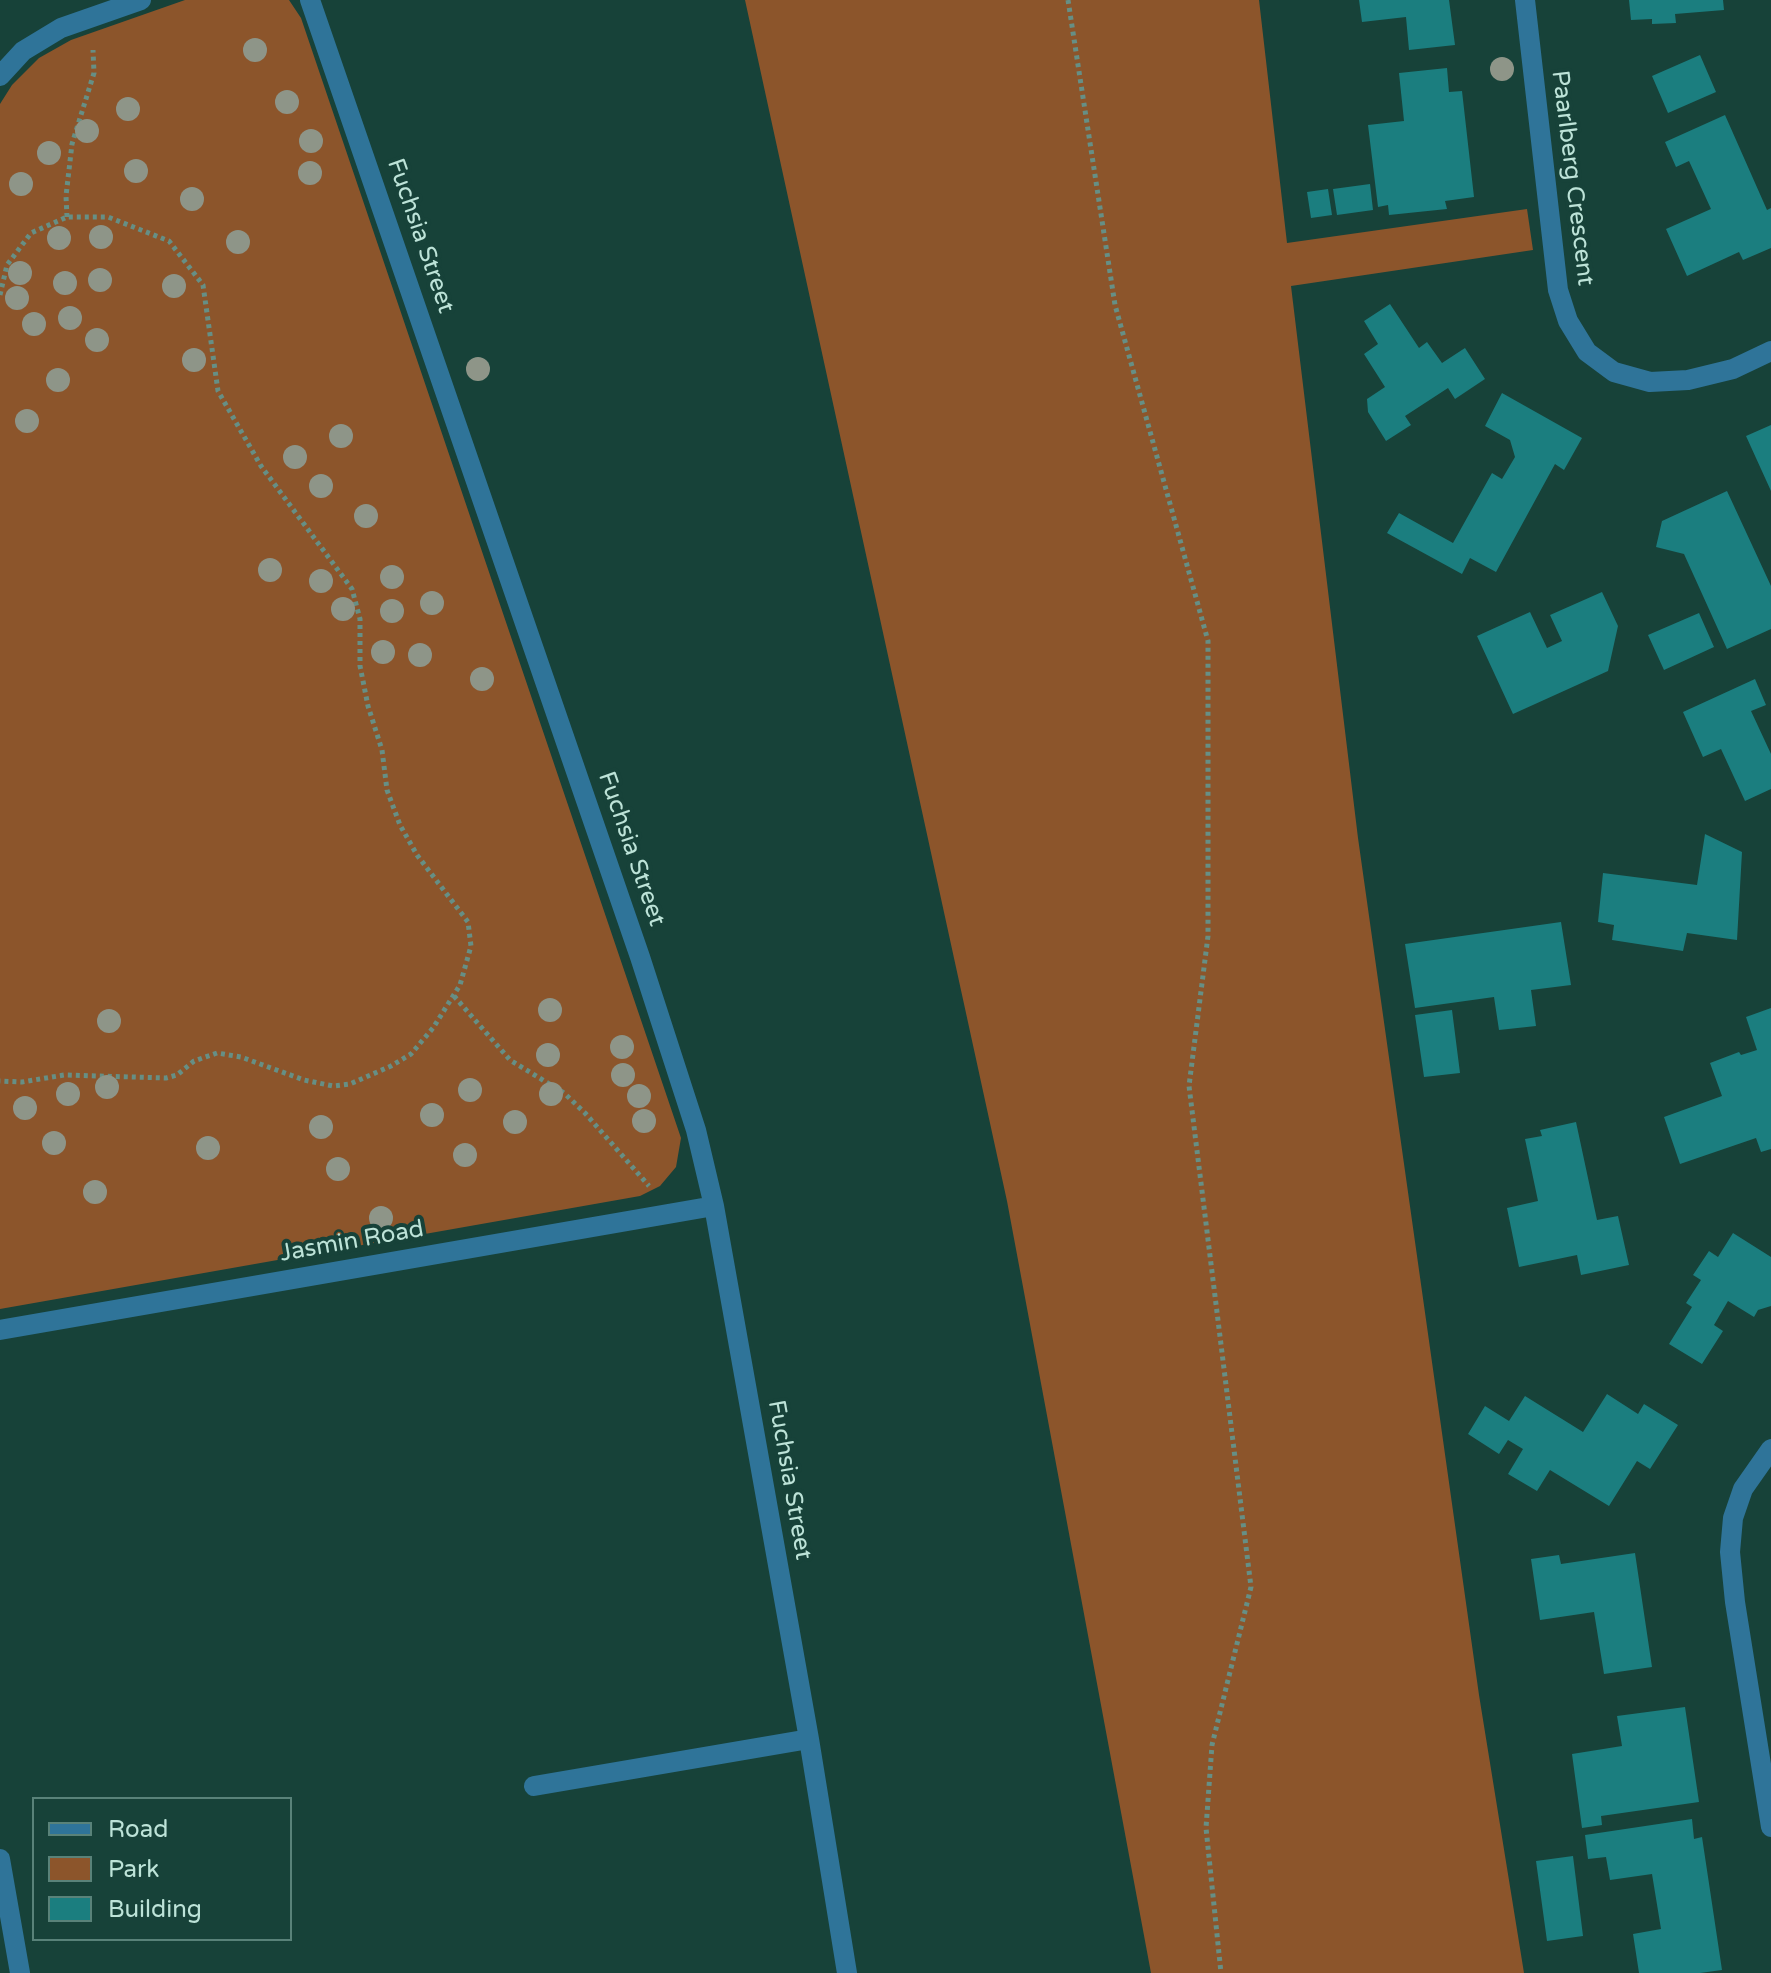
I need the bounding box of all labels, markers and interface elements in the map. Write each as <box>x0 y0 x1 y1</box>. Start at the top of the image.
street label: Paarlberg Crescent <box>1544 69 1600 287</box>
street label: Fuchsia Street <box>380 155 460 317</box>
street label: Fuchsia Street <box>591 768 671 930</box>
street label: Jasmin Road <box>278 1215 426 1269</box>
street label: Fuchsia Street <box>761 1398 817 1562</box>
legend <box>32 1797 292 1941</box>
text: Road <box>108 1815 168 1844</box>
text: Park <box>108 1855 159 1884</box>
text: Building <box>108 1895 202 1924</box>

